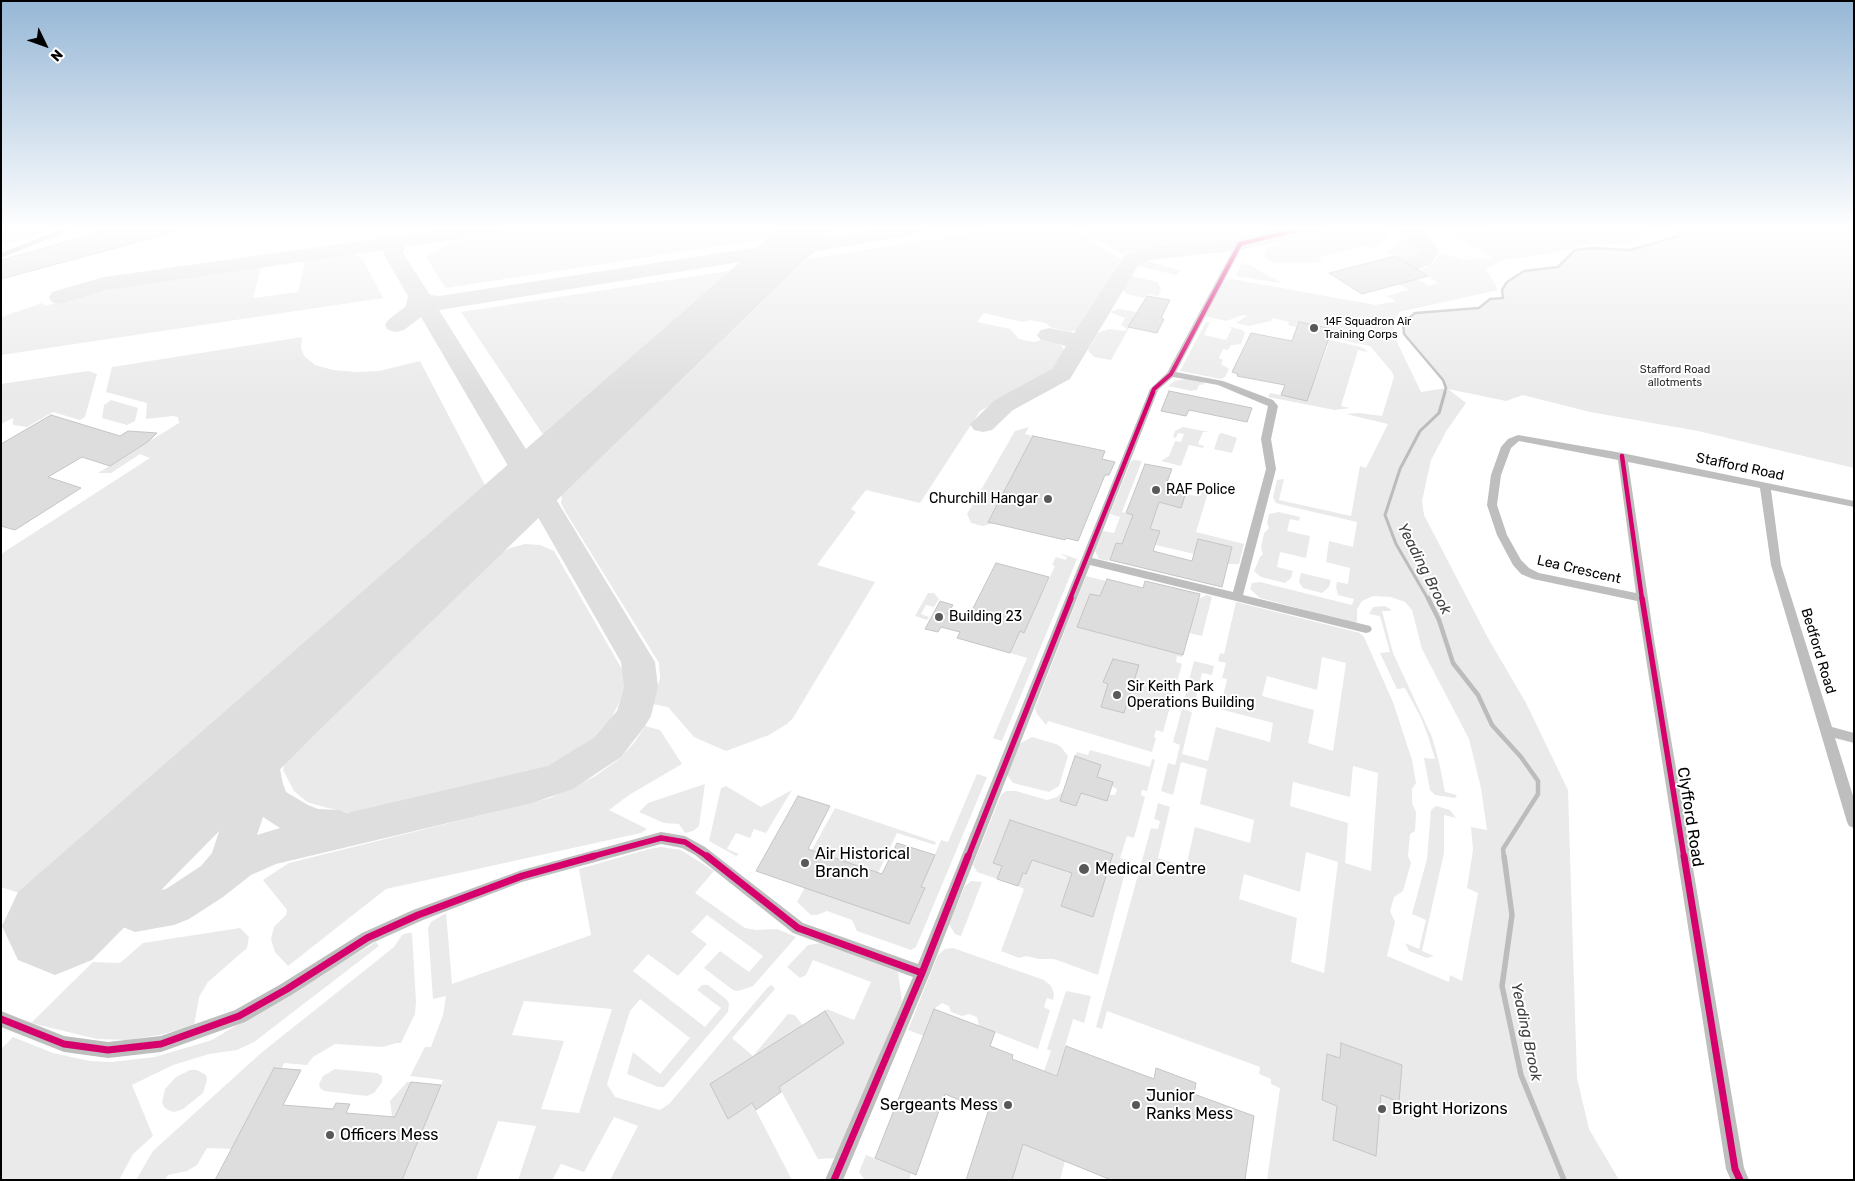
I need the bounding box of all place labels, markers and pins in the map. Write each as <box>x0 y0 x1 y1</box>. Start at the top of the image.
place label: 14F Squadron Air Training Corps <box>1324 315 1411 341</box>
marker: 14F Squadron Air Training Corps <box>1308 322 1320 334</box>
place label: RAF Police <box>1166 482 1235 498</box>
marker: RAF Police <box>1150 484 1162 496</box>
place label: Churchill Hangar <box>929 491 1038 507</box>
marker: Churchill Hangar <box>1042 493 1054 505</box>
place label: Building 23 <box>949 609 1022 625</box>
marker: Building 23 <box>933 611 945 623</box>
place label: Sir Keith Park Operations Building <box>1127 679 1255 712</box>
marker: Sir Keith Park Operations Building <box>1111 689 1123 701</box>
place label: Air Historical Branch <box>815 844 910 882</box>
marker: Air Historical Branch <box>799 857 811 869</box>
place label: Medical Centre <box>1095 859 1206 879</box>
marker: Medical Centre <box>1077 862 1091 876</box>
place label: Junior Ranks Mess <box>1146 1086 1233 1124</box>
place label: Sergeants Mess <box>880 1095 998 1115</box>
marker: Sergeants Mess <box>1002 1099 1014 1111</box>
marker: Junior Ranks Mess <box>1130 1099 1142 1111</box>
place label: Bright Horizons <box>1392 1099 1508 1119</box>
marker: Bright Horizons <box>1376 1103 1388 1115</box>
place label: Officers Mess <box>340 1125 438 1145</box>
marker: Officers Mess <box>324 1129 336 1141</box>

